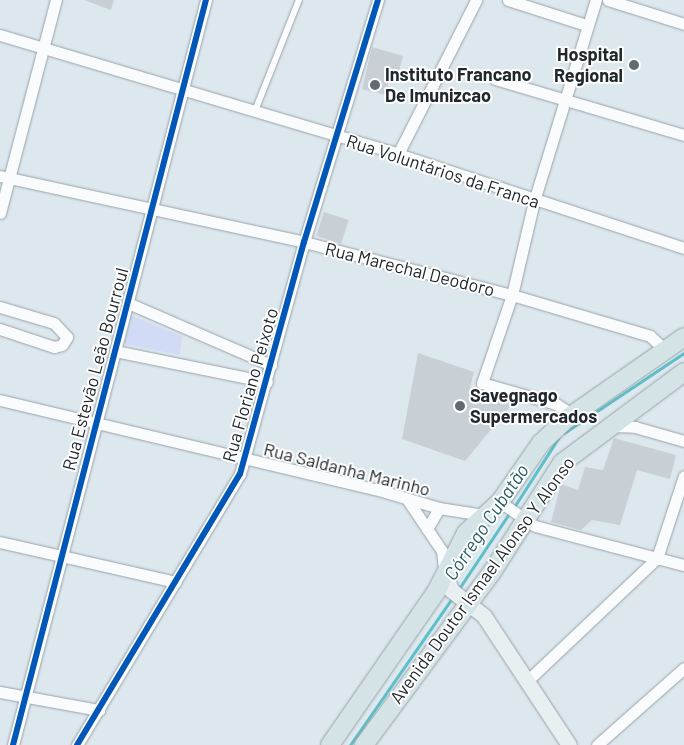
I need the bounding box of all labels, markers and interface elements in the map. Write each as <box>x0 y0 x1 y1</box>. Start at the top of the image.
place label: Hospital Regional <box>554 44 623 86</box>
marker: Hospital Regional <box>627 58 641 72</box>
place label: Instituto Francano De Imunizcao <box>385 64 532 106</box>
marker: Instituto Francano De Imunizcao <box>369 79 381 91</box>
street label: Rua Voluntários da Franca <box>344 130 542 212</box>
street label: Rua Marechal Deodoro <box>323 237 497 301</box>
street label: Rua Estevão Leão Bourroul <box>58 265 132 473</box>
street label: Rua Floriano Peixoto <box>218 305 282 465</box>
place label: Savegnago Supermercados <box>470 385 597 428</box>
marker: Savegnago Supermercados <box>454 400 466 412</box>
street label: Rua Saldanha Marinho <box>262 438 432 500</box>
street label: Avenida Doutor Ismael Alonso Y Alonso <box>385 452 579 708</box>
water label: Córrego Cubatão <box>439 460 533 584</box>

